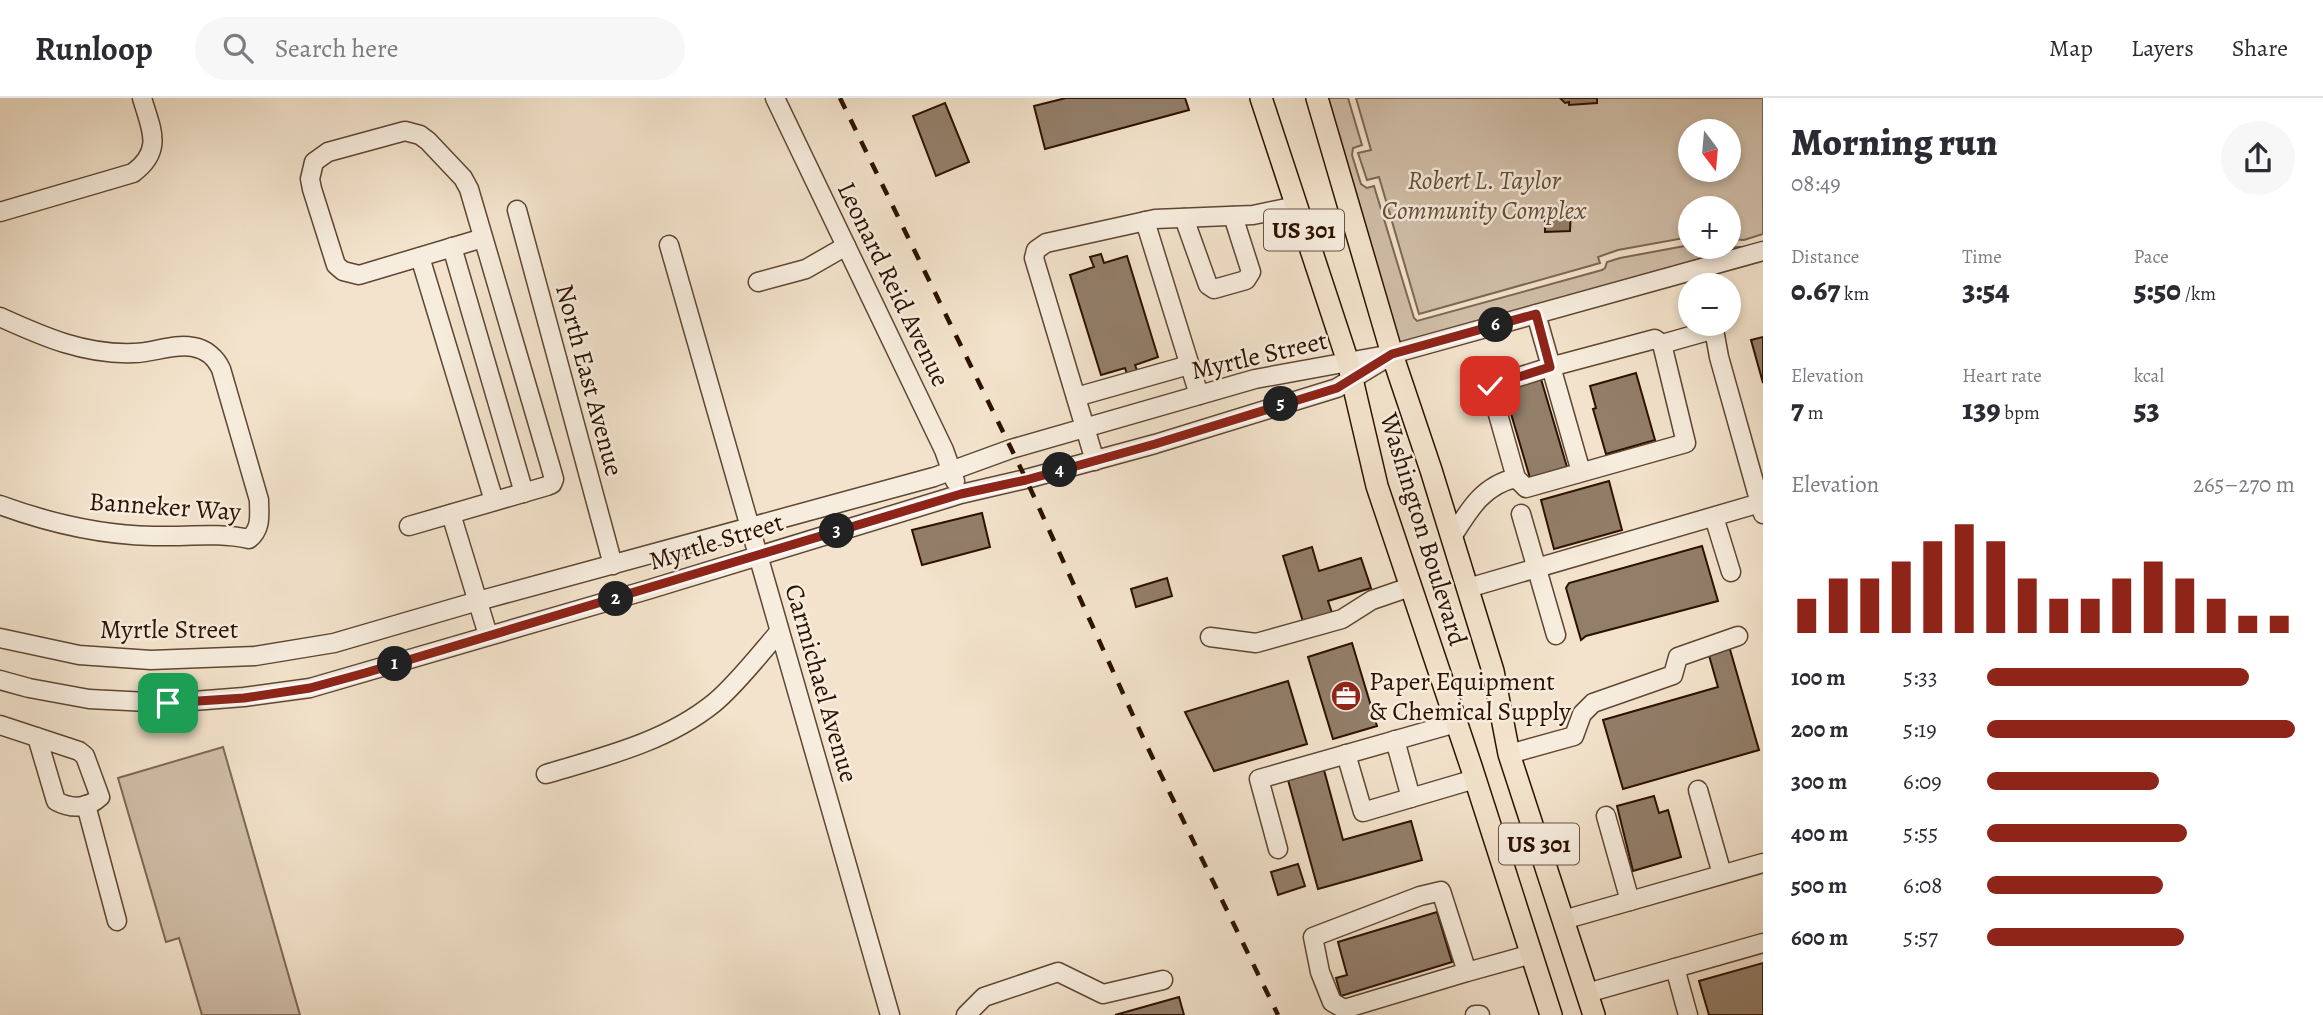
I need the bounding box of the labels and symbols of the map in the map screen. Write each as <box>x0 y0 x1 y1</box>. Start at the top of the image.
north arrow <box>1678 119 1741 182</box>
park label: Robert L. Taylor Community Complex <box>1382 163 1587 228</box>
street label: Leonard Reid Avenue <box>829 176 958 392</box>
road number: US 301 <box>1264 210 1344 250</box>
street label: North East Avenue <box>547 280 632 480</box>
pin: 6 <box>1478 308 1514 342</box>
street label: Myrtle Street <box>1188 323 1331 388</box>
pin <box>1460 356 1520 416</box>
pin: 5 <box>1264 386 1298 422</box>
street label: Washington Boulevard <box>1371 408 1476 650</box>
pin: 4 <box>1042 452 1078 488</box>
street label: Banneker Way <box>88 484 243 529</box>
street label: Myrtle Street <box>645 504 788 578</box>
pin: 3 <box>820 514 854 548</box>
street label: Carmichael Avenue <box>776 580 867 786</box>
pin: 2 <box>598 582 634 616</box>
street label: Myrtle Street <box>100 612 239 647</box>
pin: 1 <box>378 646 412 682</box>
place label: Paper Equipment & Chemical Supply <box>1369 664 1571 729</box>
pin <box>138 673 198 733</box>
office icon: Paper Equipment & Chemical Supply <box>1329 679 1363 713</box>
road number: US 301 <box>1499 824 1579 864</box>

